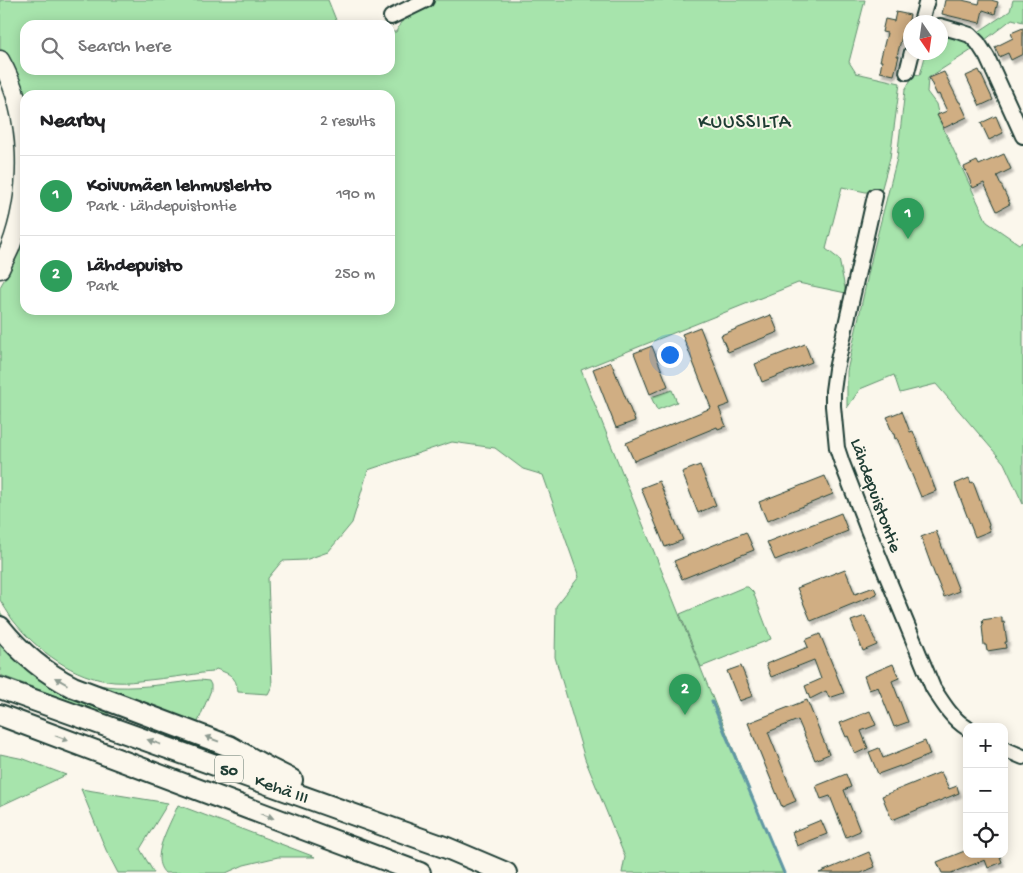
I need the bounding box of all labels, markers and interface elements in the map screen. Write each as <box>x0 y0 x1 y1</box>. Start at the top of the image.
north arrow <box>903 15 948 60</box>
search box <box>20 20 395 75</box>
icon: search <box>38 34 66 62</box>
text: Search here <box>78 36 172 59</box>
text: Nearby <box>40 110 105 135</box>
district label: KUUSSILTA <box>698 112 792 135</box>
text: 2 results <box>320 113 375 132</box>
text: Koivumäen lehmuslehto <box>87 175 272 198</box>
text: 1 <box>53 186 59 205</box>
text: 190 m <box>336 186 375 205</box>
text: Park · Lähdepuistontie <box>87 198 237 217</box>
pin: 1 <box>892 198 924 239</box>
text: Lähdepuisto <box>87 255 183 278</box>
text: 2 <box>52 266 60 285</box>
text: 250 m <box>335 266 375 285</box>
text: Park <box>87 278 118 297</box>
your location <box>657 342 683 368</box>
street label: Lähdepuistontie <box>844 436 905 556</box>
pin: 2 <box>669 674 701 715</box>
one-way arrow <box>54 676 68 685</box>
map controls <box>963 723 1008 858</box>
button: + <box>963 723 1008 768</box>
one-way arrow <box>55 734 70 742</box>
one-way arrow <box>205 735 220 743</box>
one-way arrow <box>146 738 161 746</box>
road number: 50 <box>215 756 243 782</box>
button: − <box>963 768 1008 813</box>
street label: Kehä III <box>251 771 311 810</box>
one-way arrow <box>260 812 275 820</box>
button: locate <box>963 813 1008 858</box>

